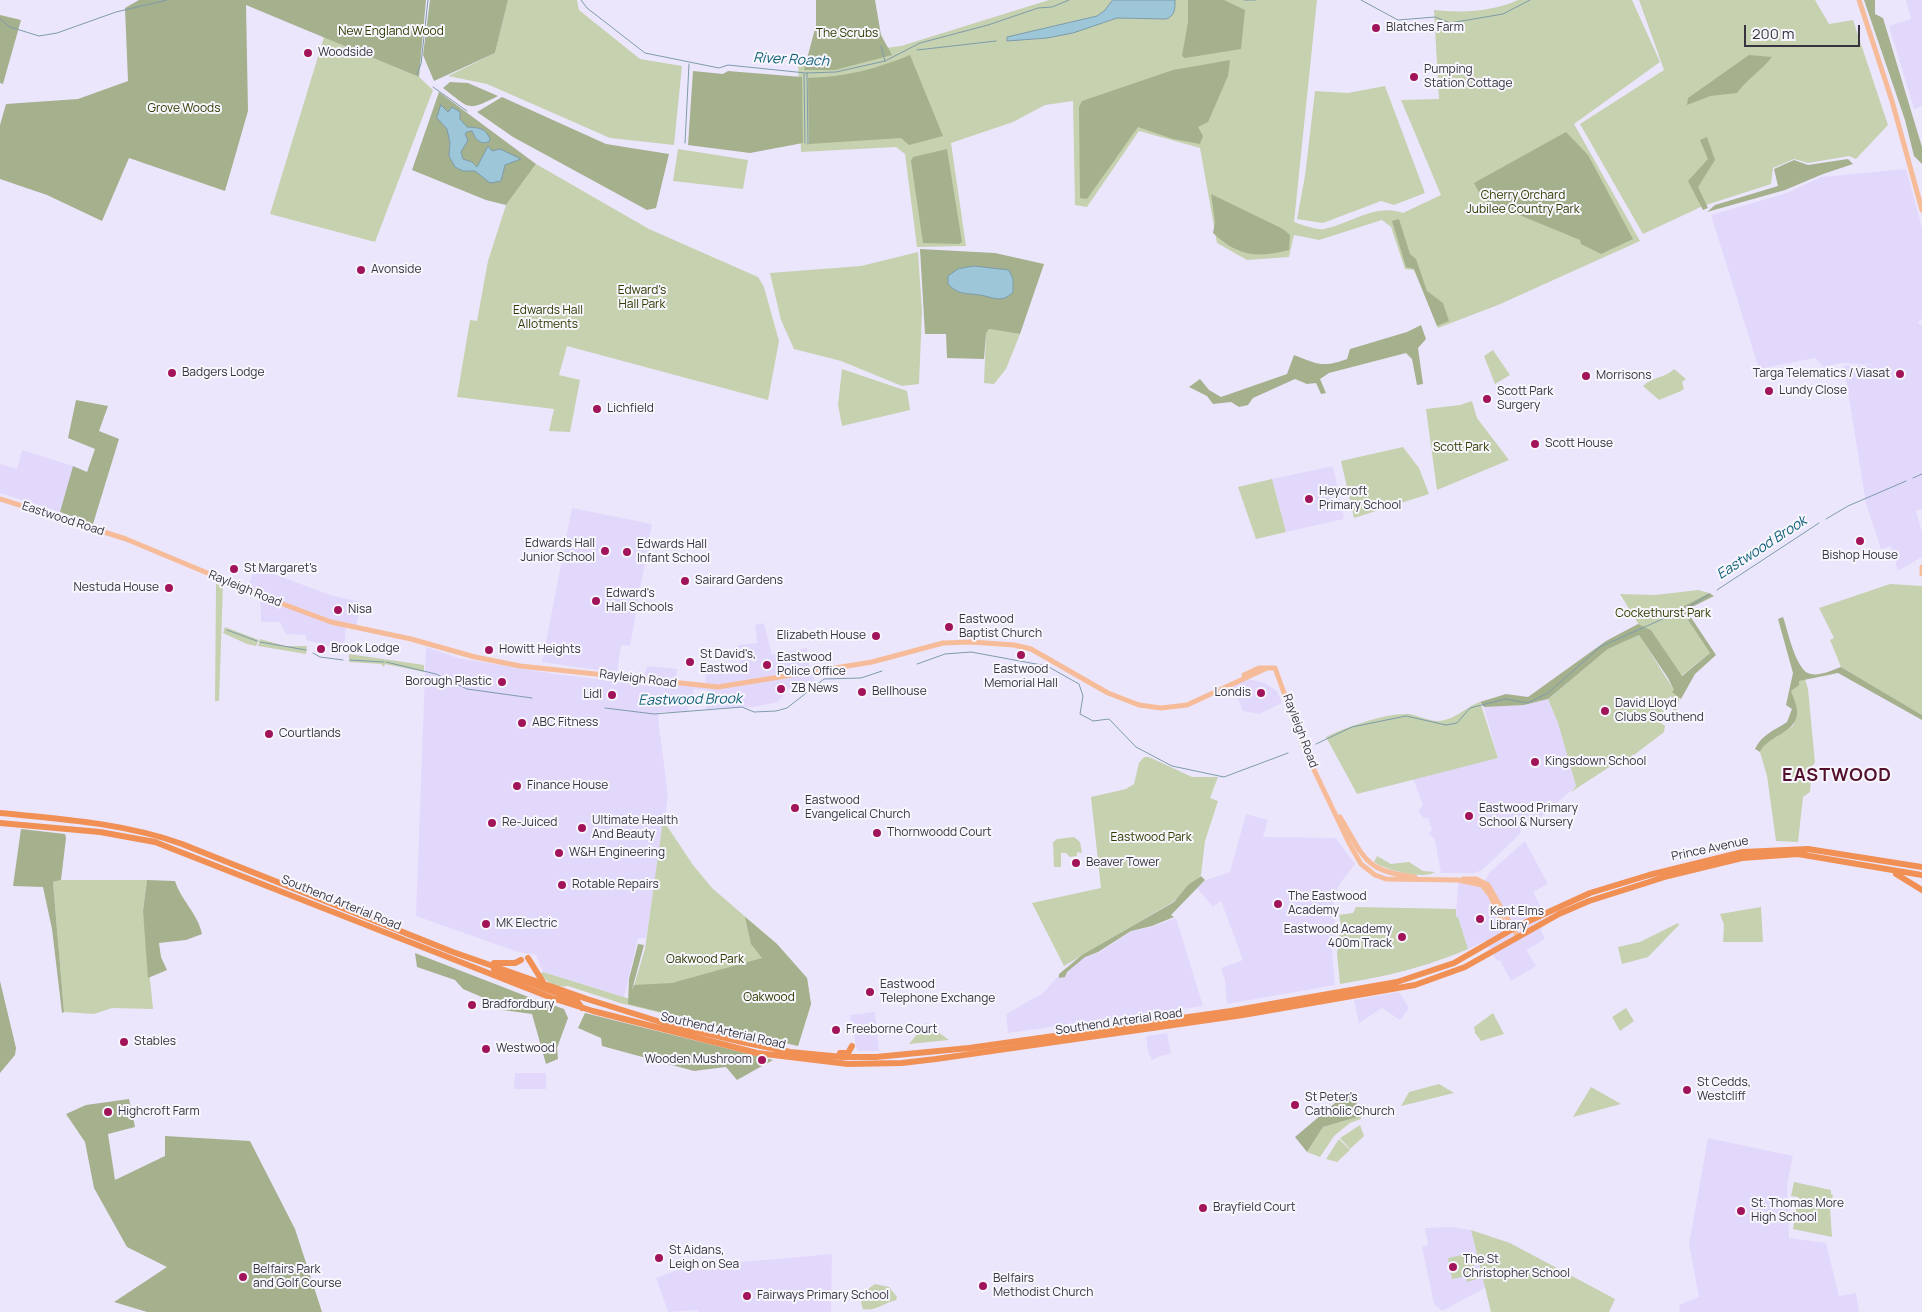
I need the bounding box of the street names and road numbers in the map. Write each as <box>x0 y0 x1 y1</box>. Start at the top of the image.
street label: Eastwood Road <box>20 499 106 539</box>
street label: Rayleigh Road <box>206 568 284 610</box>
street label: Rayleigh Road <box>598 667 678 691</box>
street label: Rayleigh Road <box>1279 692 1321 770</box>
street label: Prince Avenue <box>1670 834 1750 864</box>
street label: Southend Arterial Road <box>279 872 403 934</box>
street label: Southend Arterial Road <box>1055 1006 1183 1038</box>
street label: Southend Arterial Road <box>659 1010 787 1052</box>

